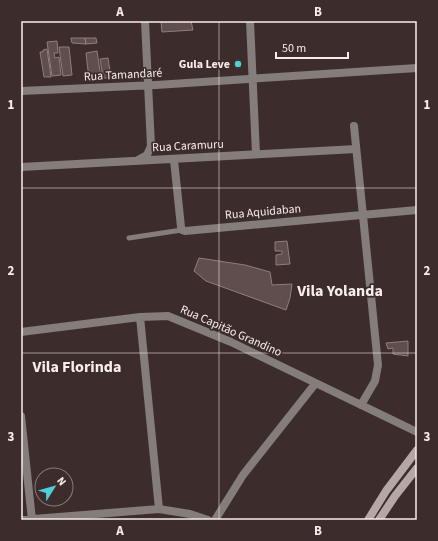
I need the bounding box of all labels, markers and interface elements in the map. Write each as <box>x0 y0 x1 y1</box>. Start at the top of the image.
text: A <box>115 3 124 21</box>
text: B <box>314 3 322 21</box>
scale bar <box>276 34 348 60</box>
text: 50 m <box>282 40 306 57</box>
place label: Gula Leve <box>179 56 230 73</box>
marker: Gula Leve <box>233 59 243 69</box>
street label: Rua Tamandaré <box>83 64 163 86</box>
text: 1 <box>8 96 15 114</box>
text: 1 <box>424 96 431 114</box>
street label: Rua Caramuru <box>152 136 224 156</box>
street label: Rua Aquidaban <box>224 200 302 224</box>
text: 2 <box>8 262 15 280</box>
text: 2 <box>424 262 431 280</box>
district label: Vila Yolanda <box>296 280 383 302</box>
street label: Rua Capitão Grandino <box>177 301 285 361</box>
district label: Vila Florinda <box>32 356 121 378</box>
text: 3 <box>8 428 15 446</box>
text: 3 <box>424 428 431 446</box>
north arrow <box>34 467 74 507</box>
text: N <box>53 474 70 489</box>
text: A <box>115 522 124 540</box>
text: B <box>314 522 322 540</box>

